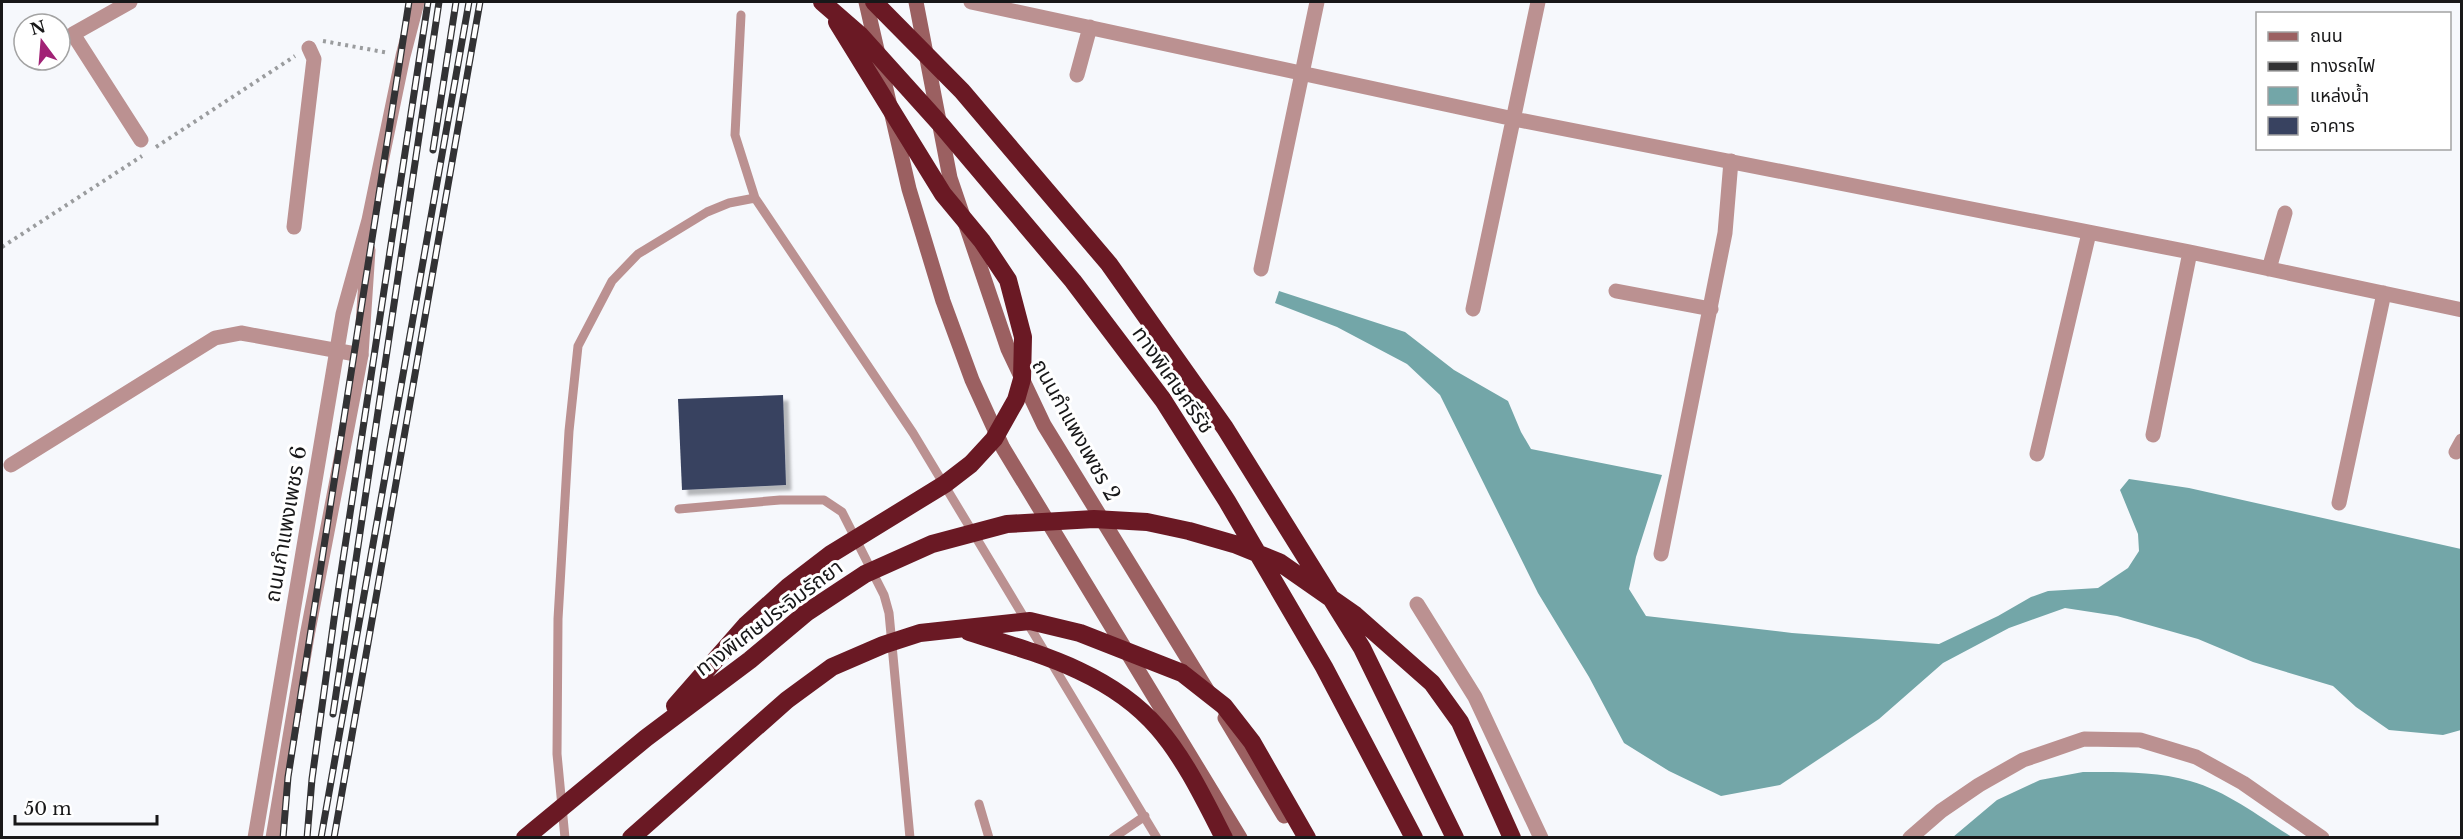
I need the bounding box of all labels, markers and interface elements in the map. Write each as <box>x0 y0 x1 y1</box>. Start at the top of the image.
north arrow <box>12 12 72 72</box>
legend <box>2256 12 2451 150</box>
text: N <box>28 16 48 39</box>
text: ถนน <box>2310 25 2343 47</box>
text: ทางรถไฟ <box>2310 55 2375 77</box>
text: แหล่งน้ำ <box>2310 83 2369 107</box>
text: อาคาร <box>2310 115 2355 137</box>
street label: ทางพิเศษศรีรัช <box>1126 321 1220 439</box>
street label: ถนนกำแพงเพชร 2 <box>1026 355 1126 505</box>
street label: ถนนกำแพงเพชร 6 <box>259 444 313 604</box>
street label: ทางพิเศษประจิมรัถยา <box>690 554 848 682</box>
scale bar <box>15 788 158 826</box>
text: 50 m <box>24 798 72 820</box>

